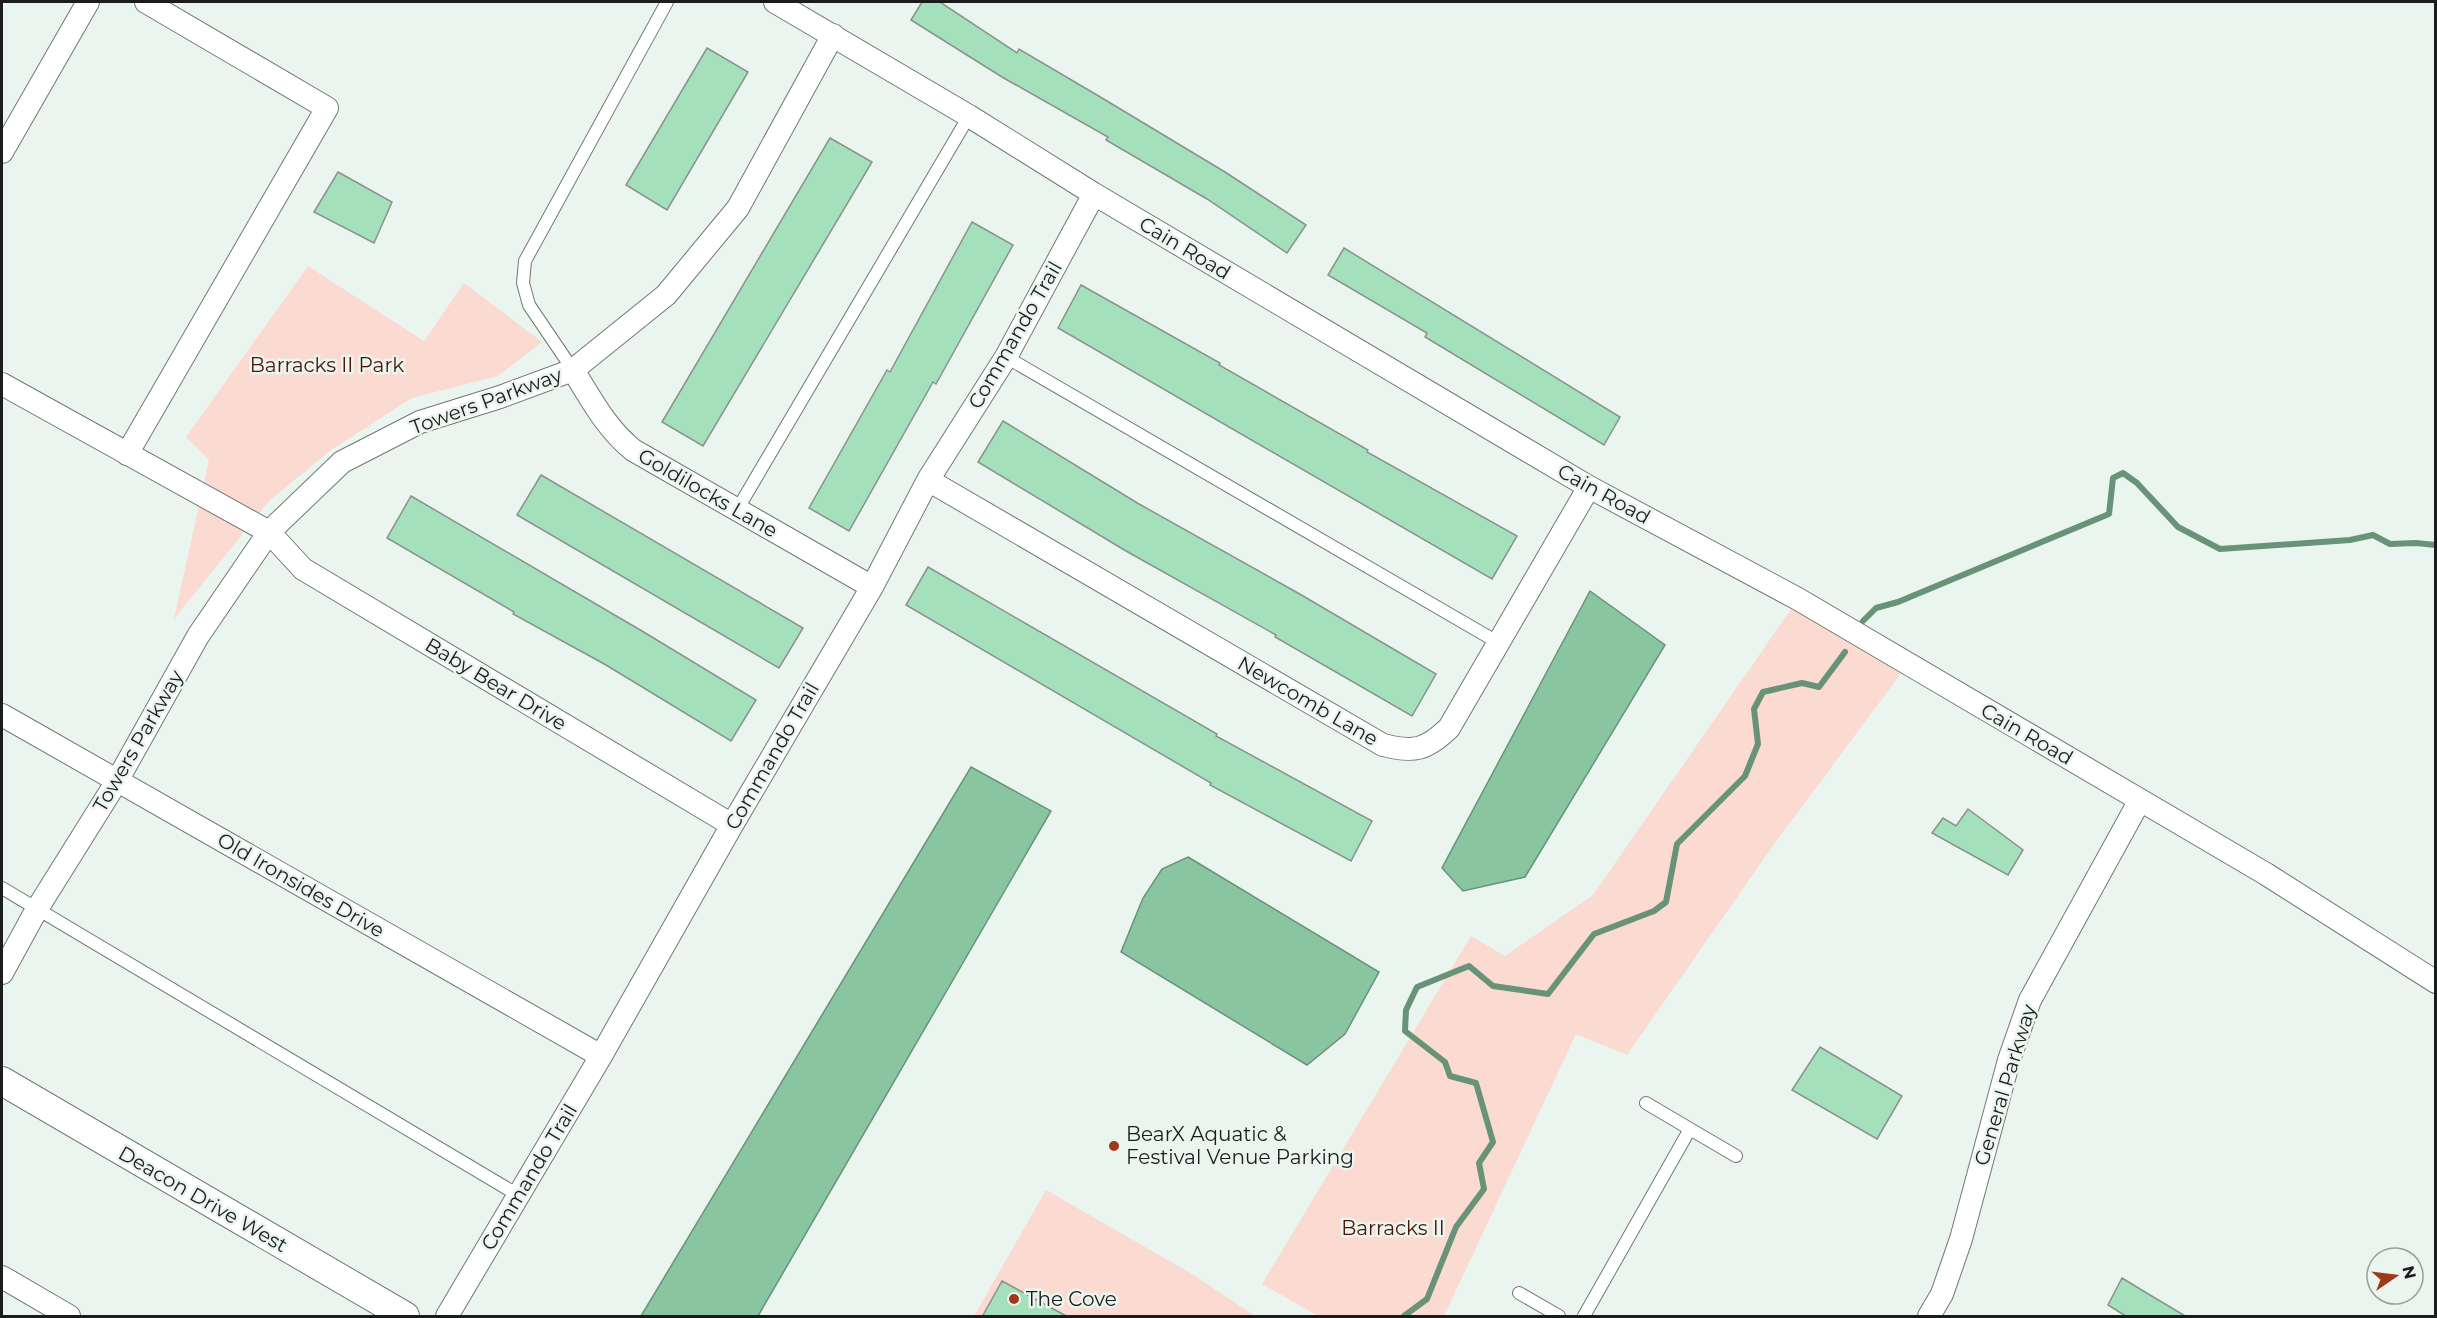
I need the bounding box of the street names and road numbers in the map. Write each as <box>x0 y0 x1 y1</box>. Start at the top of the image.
street label: Cain Road <box>1135 211 1235 285</box>
street label: Commando Trail <box>963 257 1067 413</box>
street label: Towers Parkway <box>407 362 565 440</box>
street label: Goldilocks Lane <box>634 443 782 543</box>
street label: Cain Road <box>1553 459 1655 529</box>
street label: Baby Bear Drive <box>421 632 571 736</box>
street label: Newcomb Lane <box>1233 651 1383 751</box>
street label: Towers Parkway <box>88 666 188 816</box>
street label: Commando Trail <box>720 678 824 834</box>
street label: Cain Road <box>1977 698 2077 770</box>
street label: Old Ironsides Drive <box>213 827 389 943</box>
street label: General Parkway <box>1969 1001 2041 1169</box>
street label: Commando Trail <box>476 1100 582 1254</box>
street label: Deacon Drive West <box>114 1141 292 1257</box>

